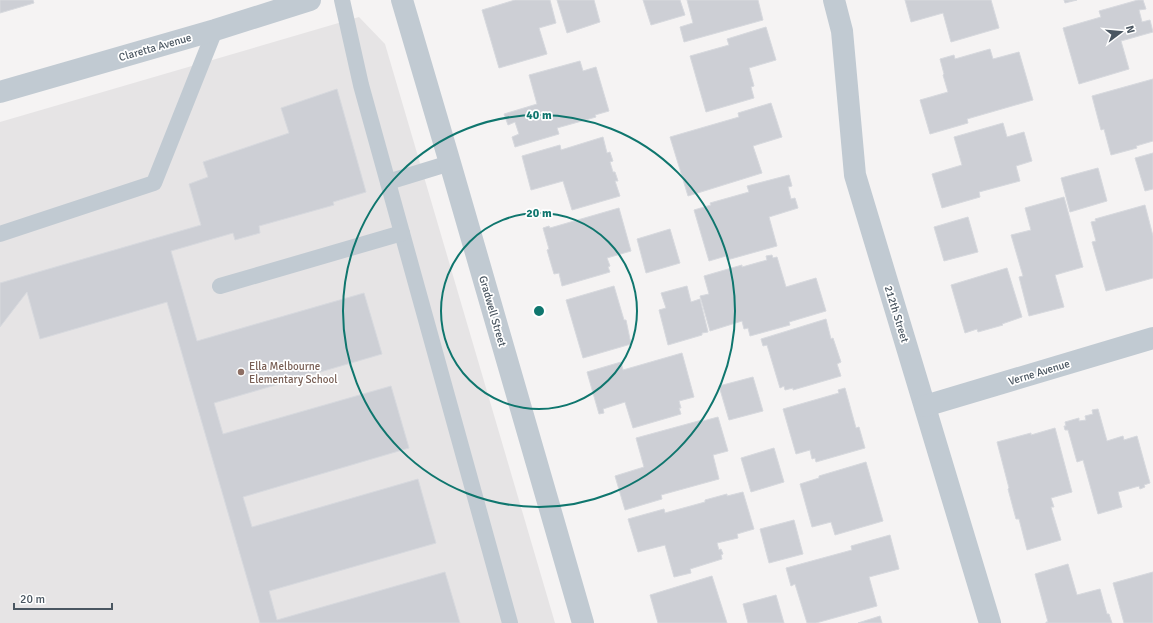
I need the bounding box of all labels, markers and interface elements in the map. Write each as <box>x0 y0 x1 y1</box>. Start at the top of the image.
north arrow <box>1101 12 1141 52</box>
text: N <box>1123 24 1137 35</box>
street label: Claretta Avenue <box>117 31 193 64</box>
text: 40 m <box>526 108 552 123</box>
text: 20 m <box>526 206 552 221</box>
street label: Gradwell Street <box>476 274 509 348</box>
street label: 212th Street <box>882 284 911 344</box>
centre of rings <box>532 304 546 318</box>
street label: Verne Avenue <box>1007 357 1071 388</box>
place label: Ella Melbourne Elementary School <box>249 360 337 386</box>
marker: Ella Melbourne Elementary School <box>236 367 246 377</box>
scale bar <box>14 585 112 611</box>
text: 20 m <box>20 592 45 607</box>

